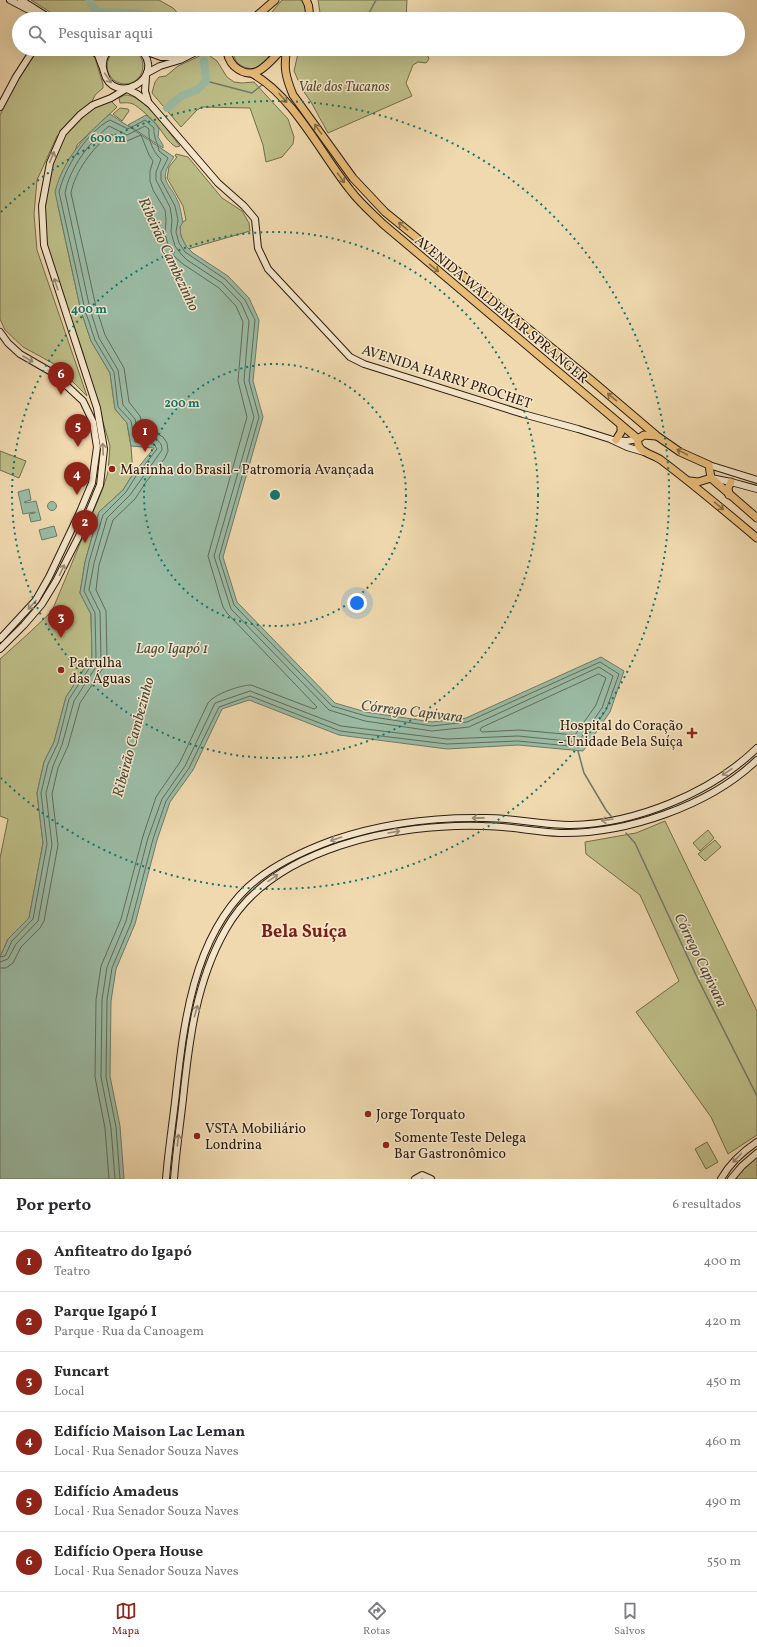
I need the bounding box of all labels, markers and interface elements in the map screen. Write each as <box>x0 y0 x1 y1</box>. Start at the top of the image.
search box <box>12 12 745 56</box>
icon: search <box>26 23 48 45</box>
text: Pesquisar aqui <box>58 24 153 45</box>
one-way arrow <box>104 73 112 84</box>
park label: Vale dos Tucanos <box>298 78 390 97</box>
one-way arrow <box>278 93 288 103</box>
one-way arrow <box>314 124 322 135</box>
text: 600 m <box>90 131 126 147</box>
one-way arrow <box>49 151 56 163</box>
one-way arrow <box>337 172 345 183</box>
water label: Ribeirão Cambezinho <box>132 194 203 315</box>
one-way arrow <box>398 222 408 231</box>
street label: AVENIDA WALDEMAR SPRANGER <box>410 232 592 389</box>
one-way arrow <box>429 263 440 272</box>
one-way arrow <box>52 278 59 291</box>
text: 400 m <box>71 302 107 318</box>
street label: AVENIDA HARRY PROCHET <box>359 341 534 414</box>
one-way arrow <box>22 356 34 364</box>
pin: 6 <box>48 362 74 395</box>
one-way arrow <box>607 393 617 402</box>
text: 200 m <box>164 396 200 412</box>
pin: 5 <box>65 414 91 447</box>
pin: 1 <box>132 419 158 452</box>
one-way arrow <box>100 443 107 456</box>
one-way arrow <box>676 448 688 456</box>
place label: Marinha do Brasil - Patromoria Avançada <box>120 461 374 480</box>
pin: 4 <box>64 462 90 495</box>
marker: Marinha do Brasil - Patromoria Avançada <box>107 464 117 474</box>
centre of rings <box>268 488 282 502</box>
one-way arrow <box>714 502 724 511</box>
pin: 2 <box>72 510 98 543</box>
one-way arrow <box>58 564 66 576</box>
your location <box>347 593 367 613</box>
one-way arrow <box>27 599 36 610</box>
pin: 3 <box>48 605 74 638</box>
water label: Lago Igapó 1 <box>136 639 209 660</box>
place label: Patrulha das Águas <box>69 654 131 689</box>
marker: Patrulha das Águas <box>56 665 66 675</box>
water label: Ribeirão Cambezinho <box>108 675 161 800</box>
water label: Córrego Capivara <box>360 696 464 729</box>
place label: Hospital do Coração - Unidade Bela Suíça <box>558 717 683 752</box>
marker: Hospital do Coração - Unidade Bela Suíça <box>686 727 698 739</box>
one-way arrow <box>721 768 732 776</box>
one-way arrow <box>472 814 485 822</box>
one-way arrow <box>601 817 614 825</box>
one-way arrow <box>387 828 400 836</box>
one-way arrow <box>330 836 343 843</box>
one-way arrow <box>267 874 278 882</box>
water label: Córrego Capivara <box>668 910 732 1011</box>
district label: Bela Suíça <box>261 920 347 945</box>
one-way arrow <box>192 1005 200 1018</box>
place label: Jorge Torquato <box>376 1106 465 1125</box>
marker: Jorge Torquato <box>363 1109 373 1119</box>
place label: VSTA Mobiliário Londrina <box>205 1120 306 1155</box>
place label: Somente Teste Delega Bar Gastronômico <box>394 1129 526 1164</box>
marker: VSTA Mobiliário Londrina <box>192 1131 202 1141</box>
one-way arrow <box>175 1134 182 1147</box>
marker: Somente Teste Delega Bar Gastronômico <box>381 1140 391 1150</box>
one-way arrow <box>732 1153 741 1163</box>
text: Por perto <box>16 1194 91 1217</box>
text: 6 resultados <box>673 1196 741 1214</box>
text: Anfiteatro do Igapó <box>54 1242 192 1263</box>
text: 1 <box>26 1253 32 1271</box>
text: 400 m <box>704 1253 741 1271</box>
text: Teatro <box>54 1263 90 1281</box>
text: Parque Igapó I <box>54 1302 157 1323</box>
text: 2 <box>26 1313 32 1331</box>
text: 420 m <box>704 1313 741 1331</box>
text: Parque · Rua da Canoagem <box>54 1323 204 1341</box>
text: Funcart <box>54 1362 109 1383</box>
text: 3 <box>26 1373 32 1391</box>
text: 450 m <box>706 1373 741 1391</box>
text: Local <box>54 1383 84 1401</box>
text: Edifício Maison Lac Leman <box>54 1422 245 1443</box>
text: 4 <box>25 1433 33 1451</box>
text: 460 m <box>705 1433 741 1451</box>
text: Local · Rua Senador Souza Naves <box>54 1443 238 1461</box>
text: Edifício Amadeus <box>54 1482 179 1503</box>
text: 5 <box>26 1493 32 1511</box>
text: 490 m <box>705 1493 741 1511</box>
text: Local · Rua Senador Souza Naves <box>54 1503 238 1521</box>
text: Edifício Opera House <box>54 1542 203 1563</box>
text: 6 <box>25 1553 33 1571</box>
text: 550 m <box>707 1553 741 1571</box>
text: Local · Rua Senador Souza Naves <box>54 1563 238 1581</box>
tab: Mapa <box>112 1600 139 1639</box>
tab: Rotas <box>363 1600 390 1639</box>
tab: Salvos <box>614 1600 645 1639</box>

